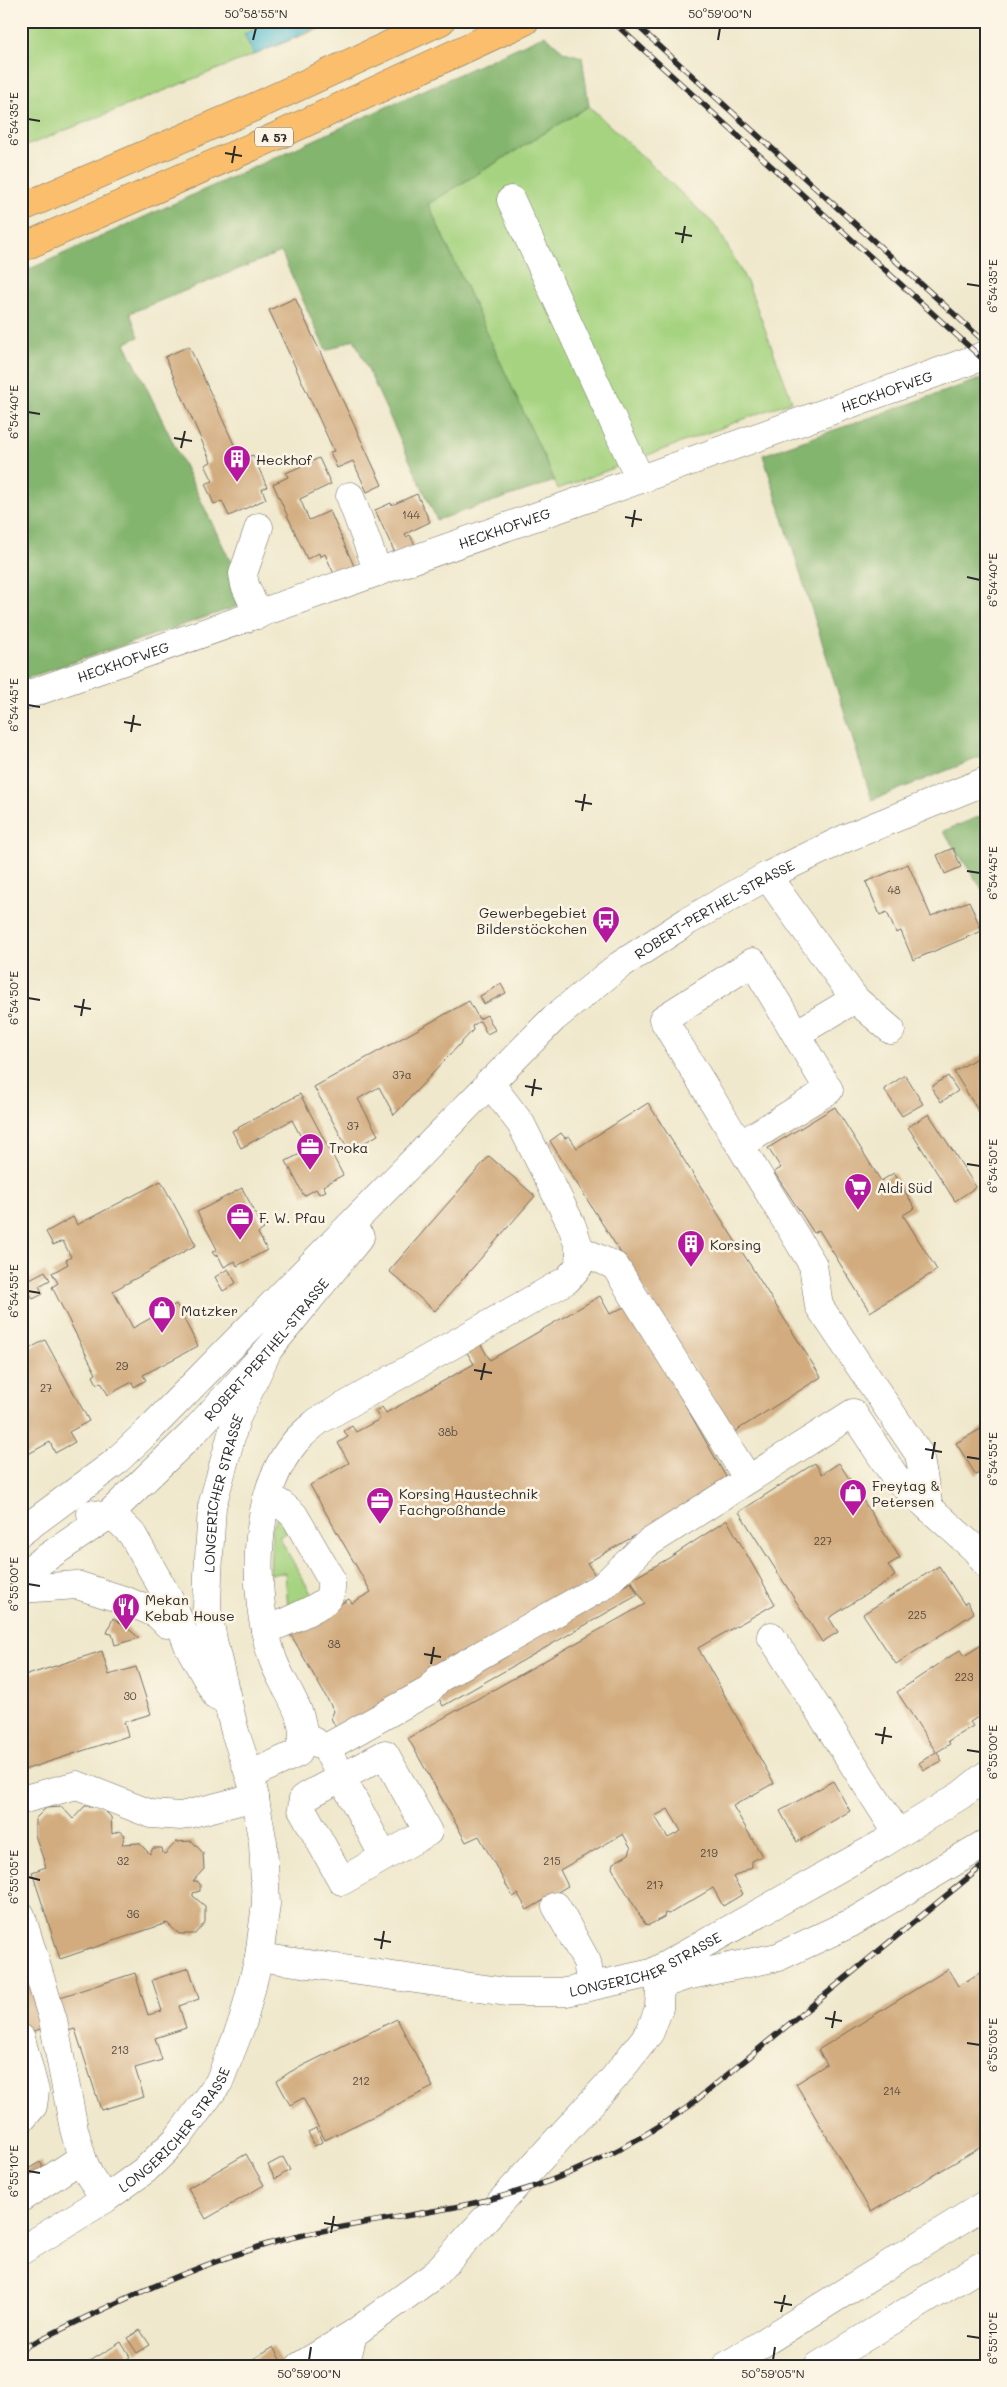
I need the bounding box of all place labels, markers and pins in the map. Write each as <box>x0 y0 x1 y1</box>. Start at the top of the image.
building icon: Heckhof <box>222 444 252 483</box>
place label: Heckhof <box>256 450 313 469</box>
place label: Gewerbegebiet Bilderstöckchen <box>476 903 587 938</box>
bus stop icon: Gewerbegebiet Bilderstöckchen <box>591 905 621 944</box>
office icon: Troka <box>295 1132 325 1171</box>
place label: Troka <box>329 1138 368 1157</box>
supermarket icon: Aldi Süd <box>843 1172 873 1211</box>
place label: Aldi Süd <box>877 1178 932 1197</box>
office icon: F. W. Pfau <box>225 1202 255 1241</box>
place label: F. W. Pfau <box>259 1208 325 1227</box>
building icon: Korsing <box>676 1229 706 1268</box>
place label: Korsing <box>710 1235 761 1254</box>
shop icon: Matzker <box>147 1295 177 1334</box>
place label: Matzker <box>181 1301 238 1320</box>
place label: Freytag & Petersen <box>872 1476 940 1511</box>
shop icon: Freytag & Petersen <box>838 1478 868 1517</box>
place label: Korsing Haustechnik Fachgroßhande <box>399 1484 538 1519</box>
office icon: Korsing Haustechnik Fachgroßhande <box>365 1486 395 1525</box>
place label: Mekan Kebab House <box>145 1590 235 1625</box>
restaurant icon: Mekan Kebab House <box>111 1592 141 1631</box>

